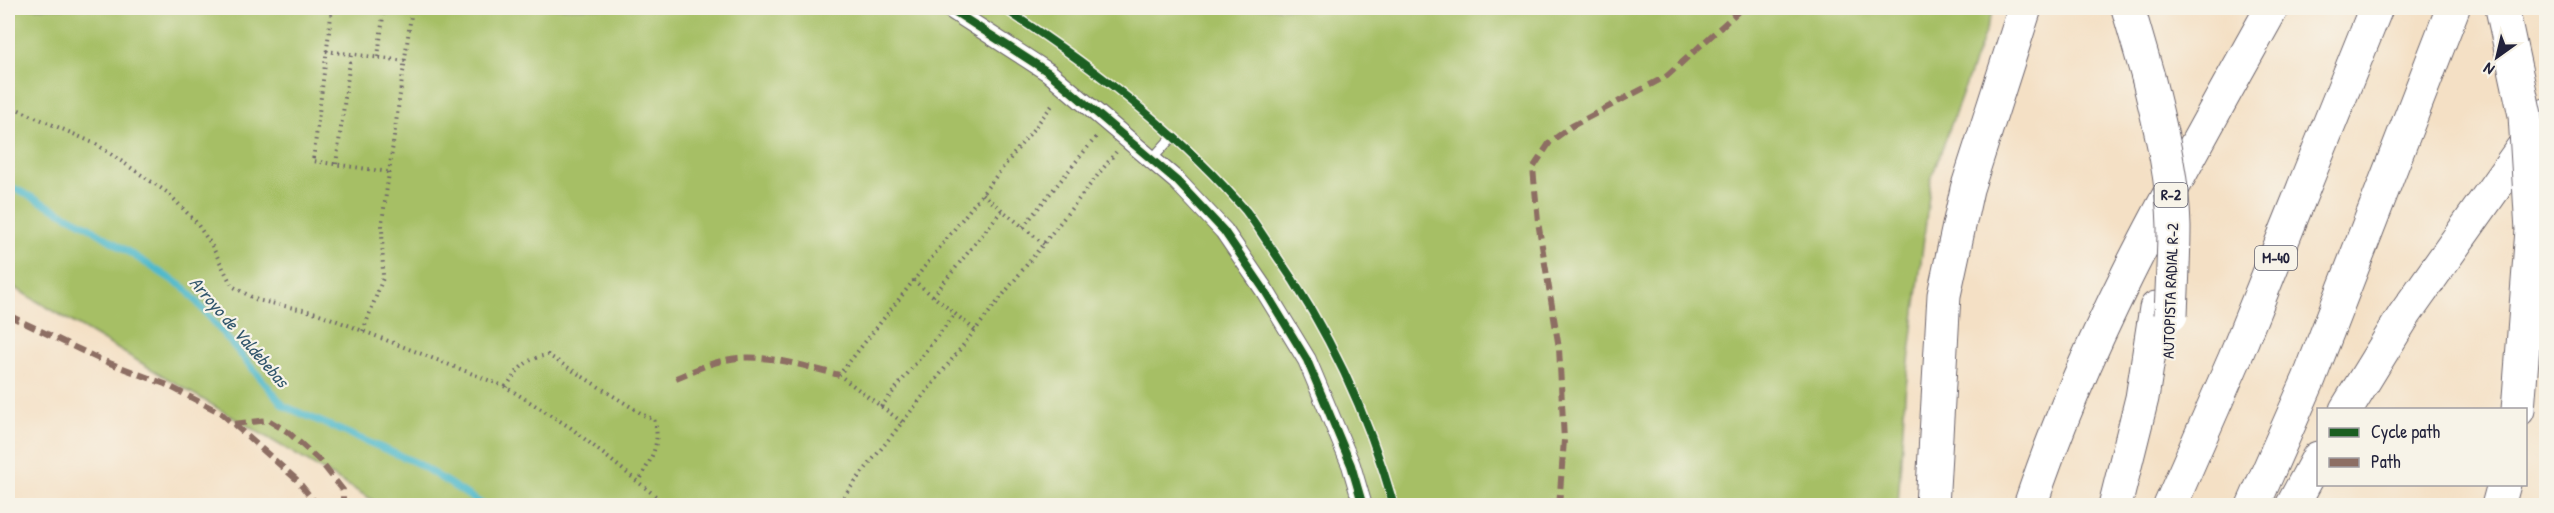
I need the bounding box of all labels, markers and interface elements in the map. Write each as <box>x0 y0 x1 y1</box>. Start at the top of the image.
north arrow <box>2467 27 2527 87</box>
text: N <box>2479 58 2498 81</box>
road number: R-2 <box>2154 183 2188 207</box>
street label: AUTOPISTA RADIAL R-2 <box>2157 222 2183 359</box>
road number: M-40 <box>2255 246 2297 270</box>
water label: Arroyo de Valdebebas <box>184 271 296 394</box>
legend <box>2317 408 2527 486</box>
text: Cycle path <box>2371 419 2441 444</box>
text: Path <box>2371 449 2401 474</box>

